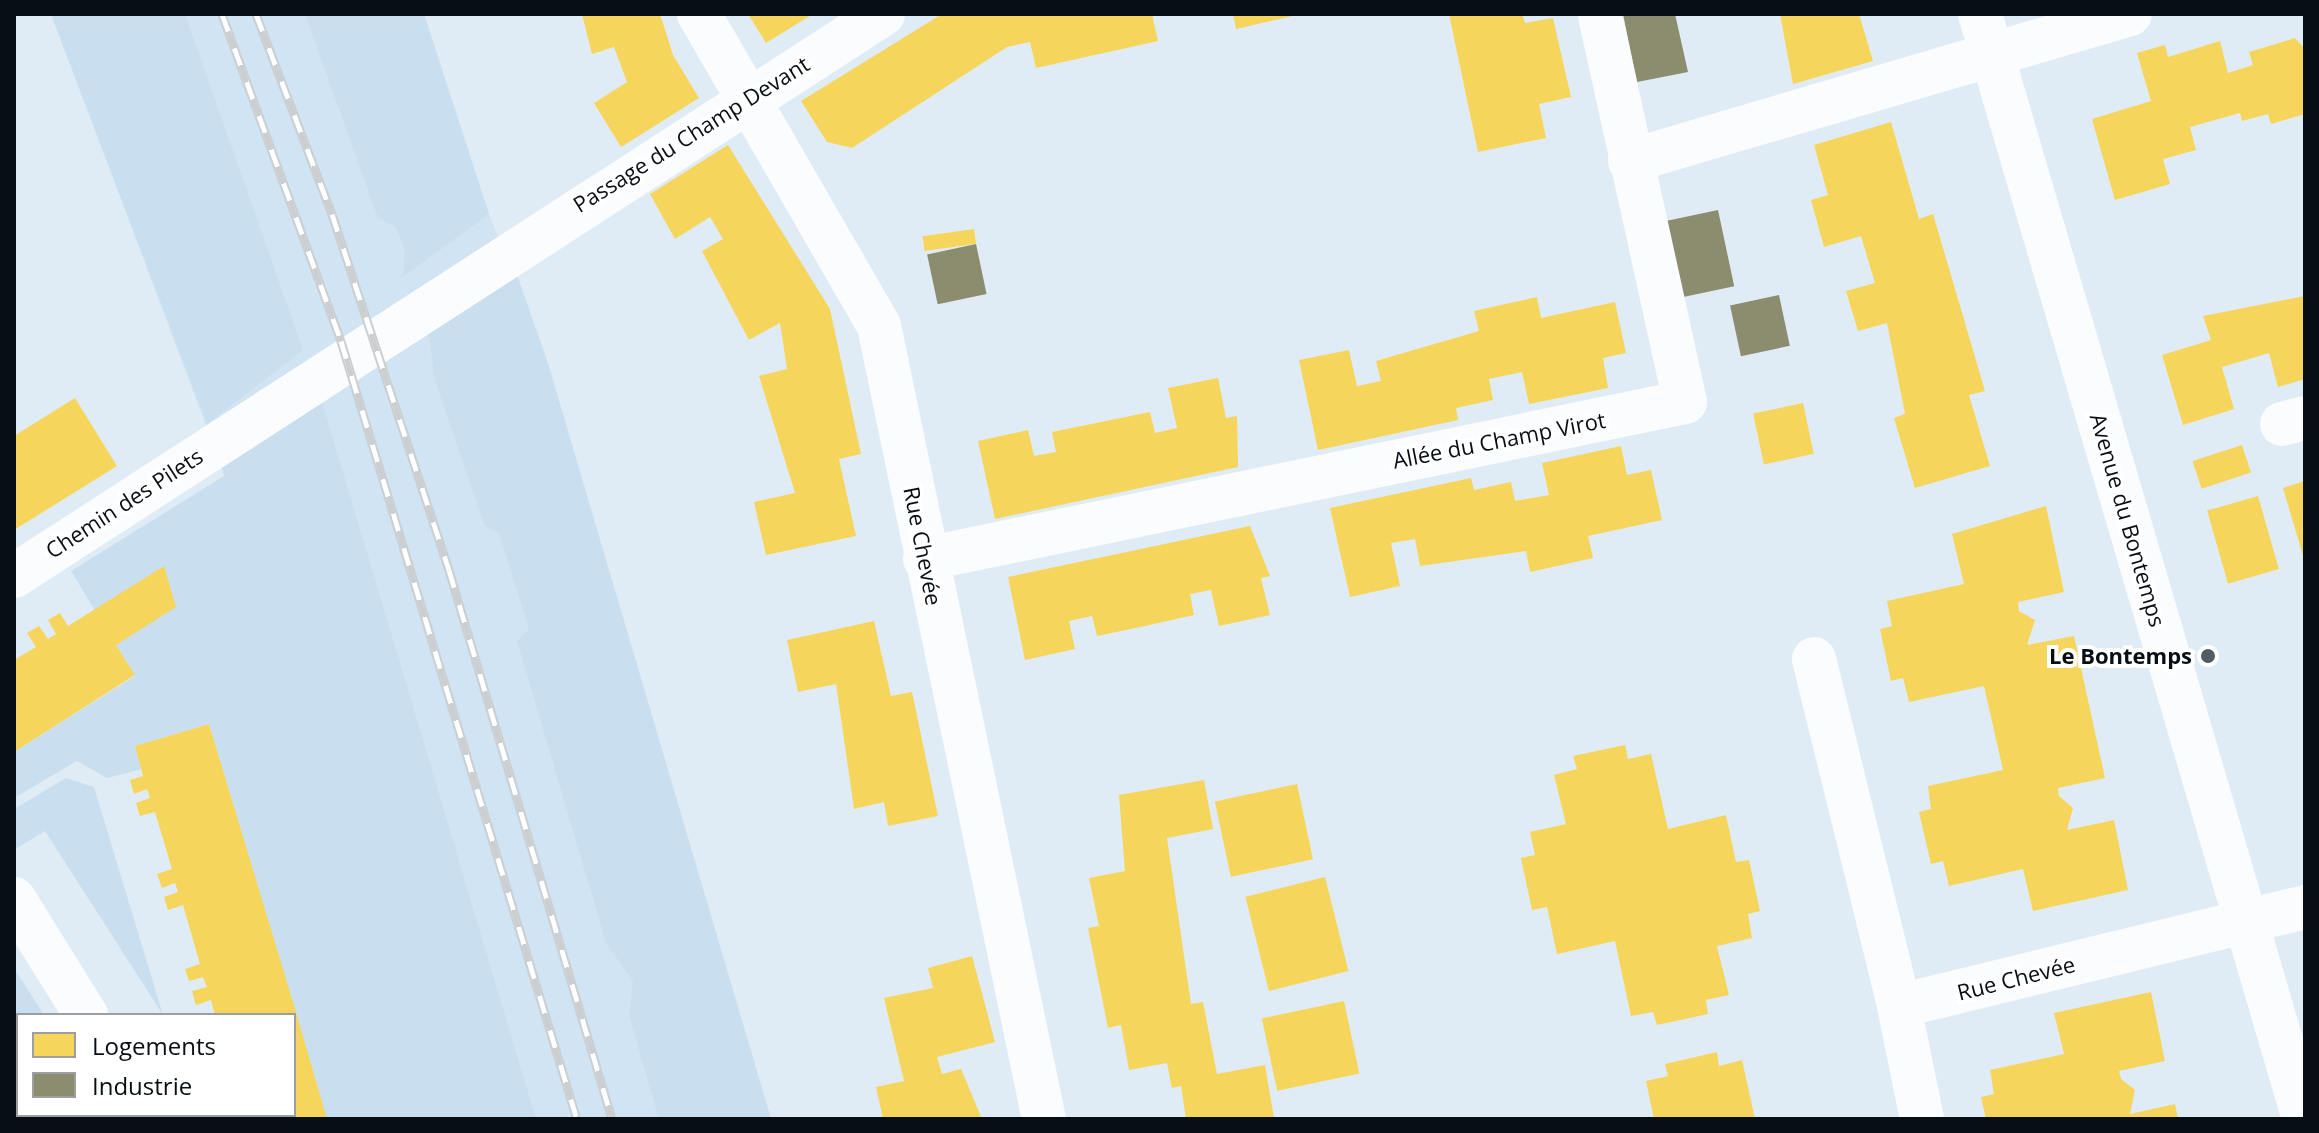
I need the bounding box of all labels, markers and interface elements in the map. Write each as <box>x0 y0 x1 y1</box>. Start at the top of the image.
street label: Passage du Champ Devant <box>568 50 814 218</box>
street label: Allée du Champ Virot <box>1390 406 1608 474</box>
street label: Avenue du Bontemps <box>2085 410 2171 630</box>
street label: Chemin des Pilets <box>41 442 207 564</box>
street label: Rue Chevée <box>899 484 947 608</box>
place label: Le Bontemps <box>2049 643 2192 669</box>
marker: Le Bontemps <box>2199 647 2217 665</box>
street label: Rue Chevée <box>1954 951 2078 1005</box>
legend <box>16 1013 296 1117</box>
text: Logements <box>92 1029 216 1062</box>
text: Industrie <box>92 1069 192 1102</box>

